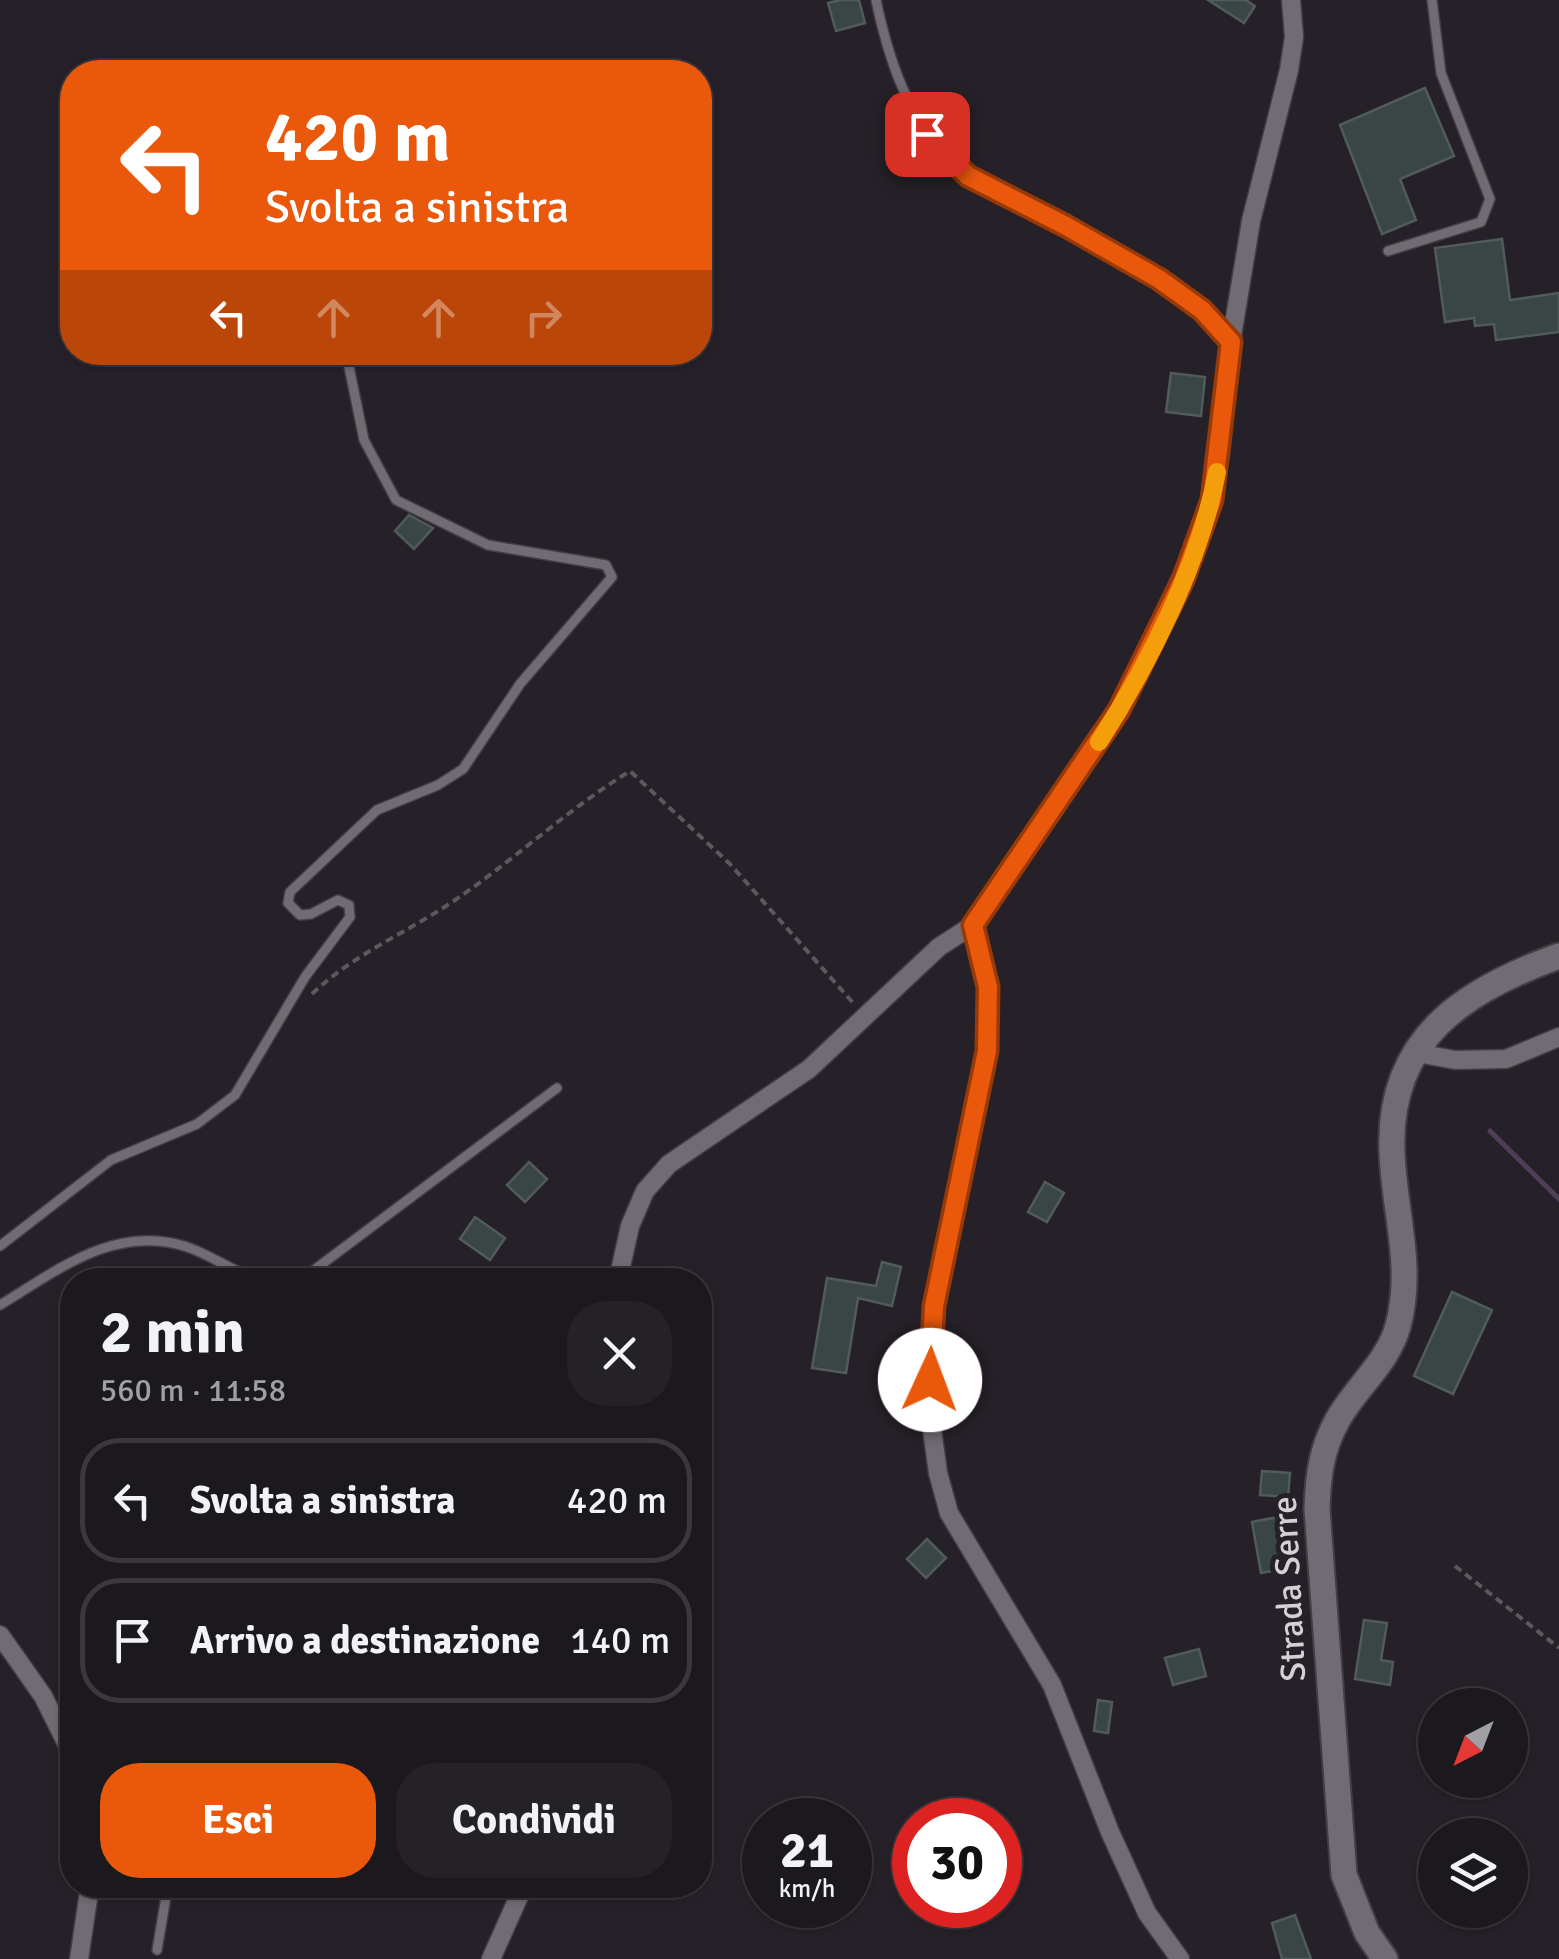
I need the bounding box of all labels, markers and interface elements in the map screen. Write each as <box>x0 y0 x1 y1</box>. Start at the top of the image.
pin <box>885 92 970 177</box>
text: 420 m <box>265 94 450 180</box>
icon: left <box>100 100 230 230</box>
icon: arrive <box>900 107 955 162</box>
text: Svolta a sinistra <box>265 180 569 235</box>
icon: left <box>201 290 256 345</box>
icon: ahead <box>306 290 361 345</box>
icon: ahead <box>411 290 466 345</box>
icon: right <box>516 290 571 345</box>
text: 2 min <box>100 1296 245 1370</box>
button: close <box>567 1301 672 1406</box>
position arrow <box>878 1328 982 1432</box>
text: 560 m · 11:58 <box>100 1371 286 1410</box>
icon: left <box>105 1473 160 1528</box>
text: Svolta a sinistra <box>190 1477 455 1524</box>
text: 420 m <box>567 1477 667 1524</box>
street label: Strada Serre <box>1263 1495 1315 1683</box>
icon: arrive <box>105 1613 160 1668</box>
text: Arrivo a destinazione <box>190 1617 540 1664</box>
text: 140 m <box>570 1617 670 1664</box>
north arrow <box>1418 1688 1528 1798</box>
map controls <box>1418 1688 1528 1928</box>
button: Esci <box>100 1763 376 1878</box>
button: Condividi <box>396 1763 672 1878</box>
speed limit sign: 30 <box>892 1798 1022 1928</box>
button: layers <box>1418 1818 1528 1928</box>
text: 21 <box>780 1820 834 1882</box>
text: km/h <box>779 1873 835 1904</box>

